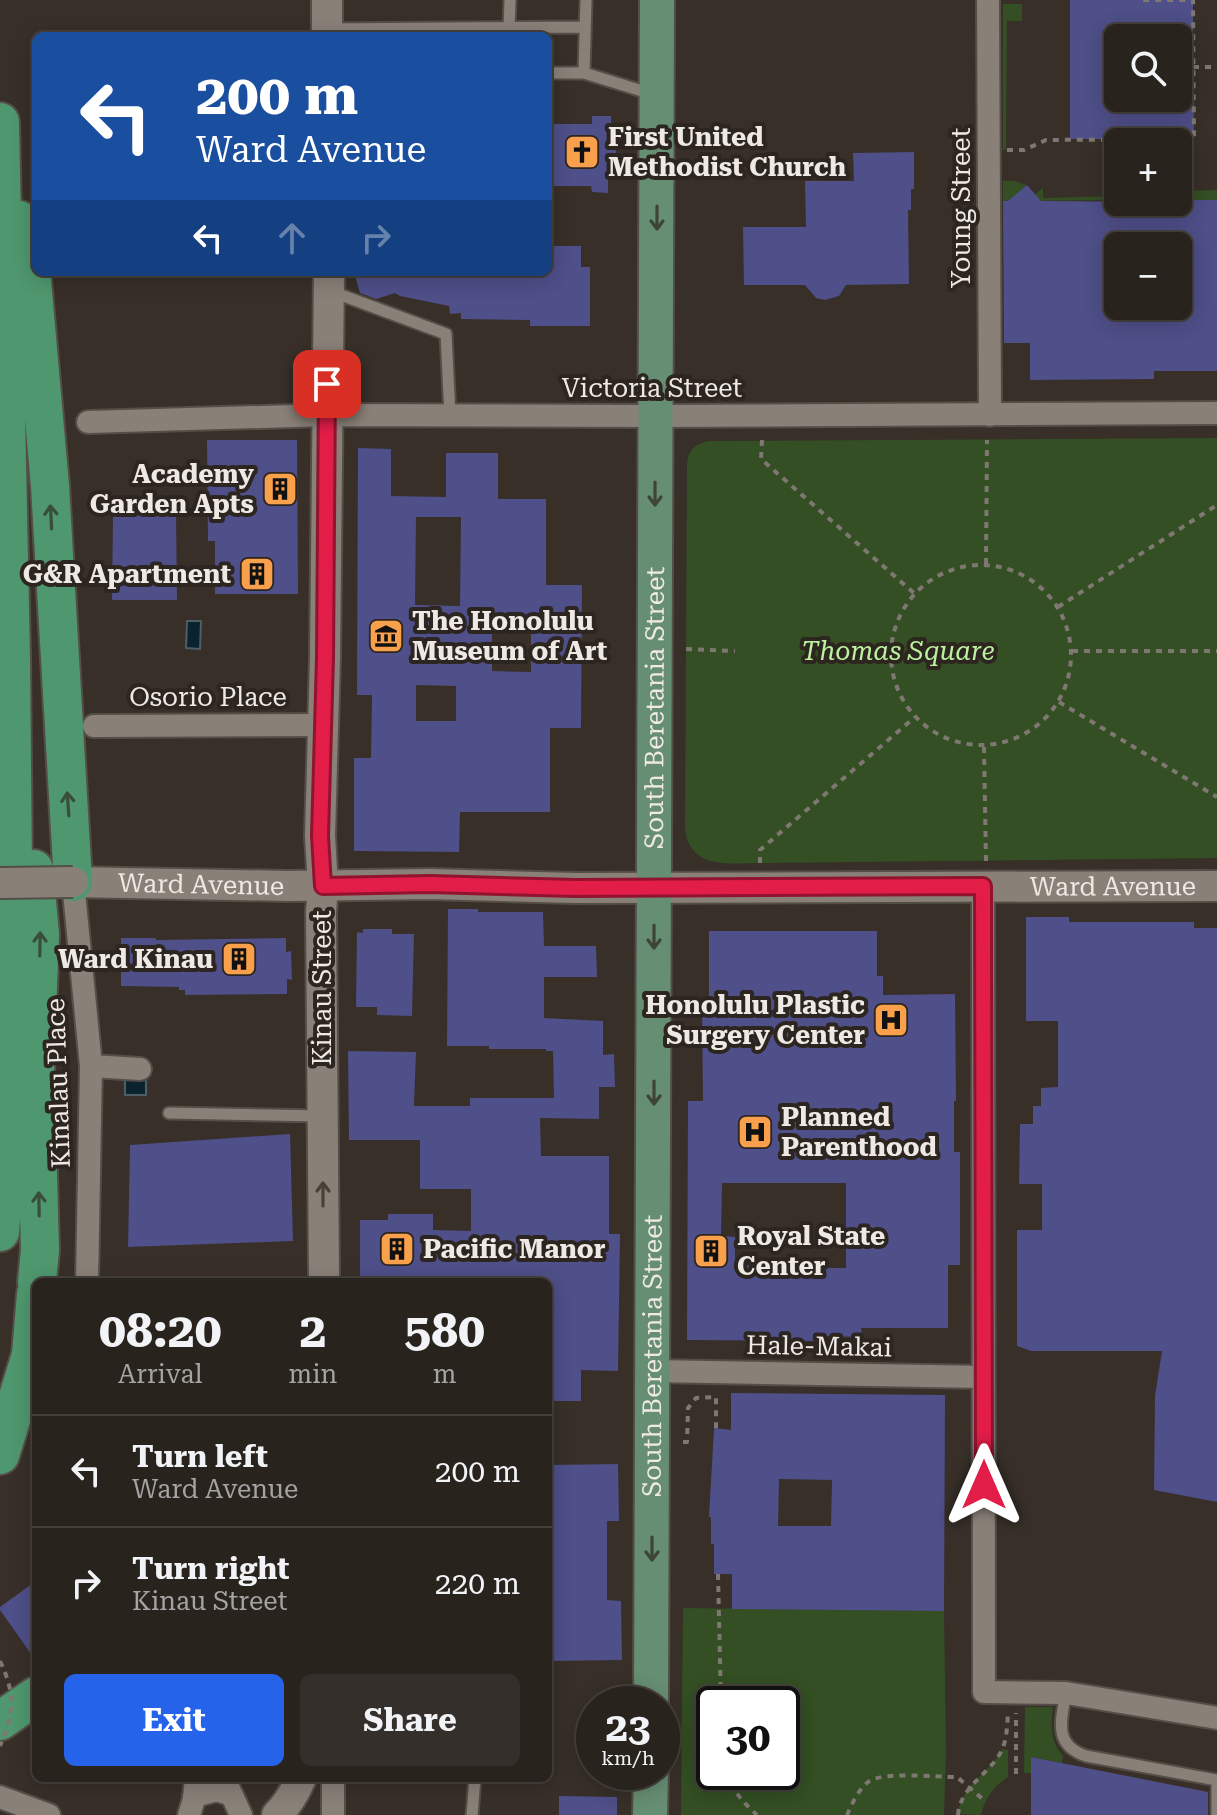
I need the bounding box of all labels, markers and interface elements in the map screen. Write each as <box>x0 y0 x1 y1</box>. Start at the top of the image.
map controls <box>1104 24 1192 320</box>
button: search <box>1104 24 1192 112</box>
text: 200 m <box>196 62 358 128</box>
icon: left <box>64 64 168 168</box>
place label: First United Methodist Church <box>608 122 847 182</box>
street label: Young Street <box>946 127 976 288</box>
button: + <box>1104 128 1192 216</box>
text: Ward Avenue <box>196 129 426 171</box>
church icon: First United Methodist Church <box>563 133 601 171</box>
one-way arrow <box>649 204 665 231</box>
icon: left <box>186 216 230 260</box>
icon: ahead <box>270 216 314 260</box>
icon: right <box>354 216 398 260</box>
button: − <box>1104 232 1192 320</box>
pin <box>293 350 361 418</box>
icon: arrive <box>305 362 349 406</box>
street label: Victoria Street <box>562 373 743 403</box>
place label: Academy Garden Apts <box>90 459 254 519</box>
building icon: Academy Garden Apts <box>261 470 299 508</box>
one-way arrow <box>647 480 663 507</box>
one-way arrow <box>44 504 59 531</box>
building icon: G&R Apartment <box>238 555 276 593</box>
place label: G&R Apartment <box>23 559 231 589</box>
street label: South Beretania Street <box>639 566 670 849</box>
place label: The Honolulu Museum of Art <box>412 606 608 666</box>
museum icon: The Honolulu Museum of Art <box>367 617 405 655</box>
park label: Thomas Square <box>801 636 995 666</box>
street label: Osorio Place <box>129 682 287 712</box>
one-way arrow <box>60 792 75 818</box>
street label: Ward Avenue <box>118 868 284 901</box>
street label: Ward Avenue <box>1030 871 1196 902</box>
street label: Kinau Street <box>307 910 337 1066</box>
one-way arrow <box>646 923 662 950</box>
one-way arrow <box>32 931 48 958</box>
building icon: Ward Kinau <box>220 940 258 978</box>
place label: Ward Kinau <box>58 944 213 974</box>
place label: Honolulu Plastic Surgery Center <box>645 990 865 1050</box>
street label: Kinalau Place <box>40 997 76 1169</box>
hospital icon: Honolulu Plastic Surgery Center <box>872 1001 910 1039</box>
one-way arrow <box>646 1079 662 1106</box>
place label: Planned Parenthood <box>781 1102 937 1162</box>
hospital icon: Planned Parenthood <box>736 1113 774 1151</box>
one-way arrow <box>315 1181 331 1208</box>
one-way arrow <box>31 1191 46 1218</box>
street label: South Beretania Street <box>637 1214 668 1497</box>
place label: Royal State Center <box>737 1221 885 1281</box>
building icon: Pacific Manor <box>378 1230 416 1268</box>
building icon: Royal State Center <box>692 1232 730 1270</box>
place label: Pacific Manor <box>423 1234 606 1264</box>
text: 08:20 <box>99 1303 222 1359</box>
text: 2 <box>299 1303 326 1359</box>
text: 580 <box>404 1303 485 1359</box>
street label: Hale-Makai <box>746 1330 892 1362</box>
text: Arrival <box>118 1359 203 1389</box>
text: min <box>289 1359 337 1389</box>
text: m <box>433 1359 457 1389</box>
text: Turn left <box>132 1439 268 1474</box>
position arrow <box>942 1443 1026 1527</box>
icon: left <box>64 1449 108 1493</box>
text: 200 m <box>435 1454 520 1489</box>
text: Ward Avenue <box>132 1474 298 1504</box>
one-way arrow <box>645 1535 660 1562</box>
text: Turn right <box>132 1551 289 1586</box>
icon: right <box>64 1561 108 1605</box>
text: 220 m <box>435 1566 520 1601</box>
text: Kinau Street <box>132 1586 287 1616</box>
button: Exit <box>64 1674 284 1766</box>
button: Share <box>300 1674 520 1766</box>
speed limit sign: 30 <box>696 1686 800 1790</box>
text: 23 <box>606 1704 650 1751</box>
text: km/h <box>601 1746 655 1770</box>

